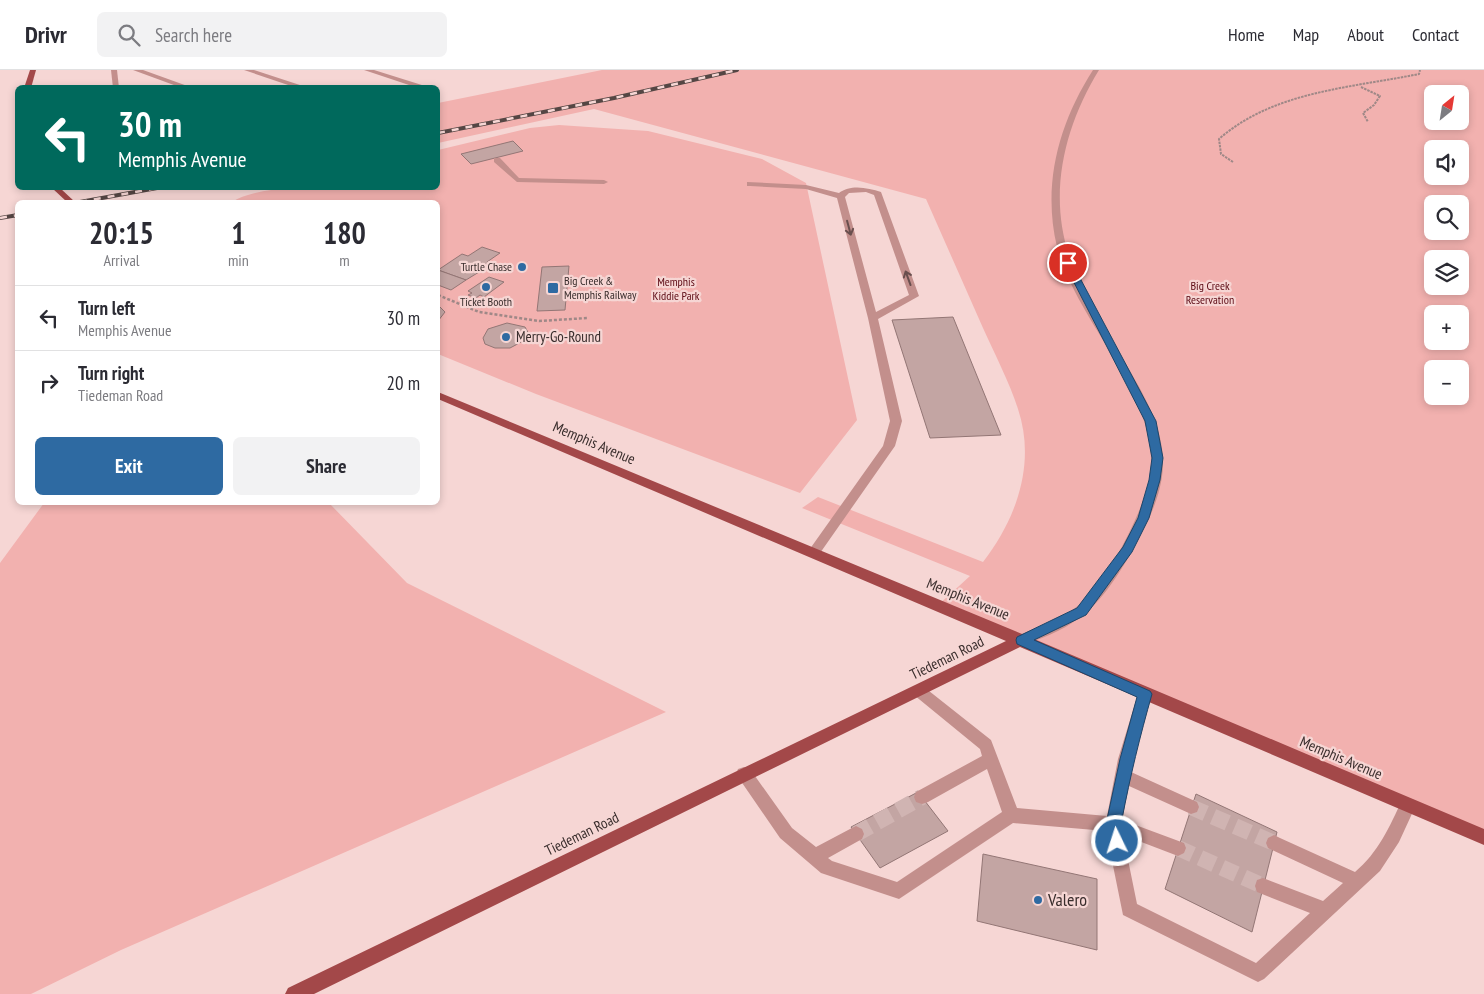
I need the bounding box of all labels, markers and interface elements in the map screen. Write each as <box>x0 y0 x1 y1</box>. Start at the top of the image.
search box <box>97 12 447 57</box>
text: Drivr <box>25 19 67 50</box>
icon: search <box>115 21 143 49</box>
text: Search here <box>155 23 232 47</box>
text: Home <box>1228 23 1265 46</box>
text: Map <box>1293 23 1319 46</box>
text: About <box>1347 23 1384 46</box>
text: Contact <box>1412 23 1459 46</box>
north arrow <box>1424 85 1469 130</box>
map controls <box>1424 85 1469 405</box>
text: 30 m <box>118 101 182 147</box>
icon: left <box>35 105 100 170</box>
button: sound <box>1424 140 1469 185</box>
text: Memphis Avenue <box>118 145 247 173</box>
button: search <box>1424 195 1469 240</box>
text: 20:15 <box>89 213 154 252</box>
text: 1 <box>231 213 246 252</box>
text: 180 <box>323 213 366 252</box>
one-way arrow <box>845 220 854 236</box>
pin <box>1047 242 1089 284</box>
icon: arrive <box>1054 249 1082 277</box>
text: Arrival <box>103 250 140 270</box>
text: min <box>228 250 249 270</box>
text: m <box>339 250 350 270</box>
button: layers <box>1424 250 1469 295</box>
place label: Turtle Chase <box>461 259 512 274</box>
marker: Turtle Chase <box>516 261 528 273</box>
one-way arrow <box>903 270 912 286</box>
place label: Big Creek & Memphis Railway <box>564 273 637 302</box>
park label: Memphis Kiddie Park <box>653 274 700 303</box>
park label: Big Creek Reservation <box>1186 278 1234 307</box>
marker: Ticket Booth <box>480 281 492 293</box>
marker: Big Creek & Memphis Railway <box>546 281 560 295</box>
place label: Ticket Booth <box>460 294 512 309</box>
text: Turn left <box>78 296 135 320</box>
icon: left <box>35 304 63 332</box>
button: + <box>1424 305 1469 350</box>
text: 30 m <box>387 306 420 330</box>
text: Memphis Avenue <box>78 320 172 340</box>
place label: Merry-Go-Round <box>516 327 601 346</box>
marker: Merry-Go-Round <box>500 331 512 343</box>
button: − <box>1424 360 1469 405</box>
text: Turn right <box>78 361 144 385</box>
icon: right <box>35 369 63 397</box>
text: 20 m <box>387 371 420 395</box>
text: Tiedeman Road <box>78 385 163 405</box>
street label: Memphis Avenue <box>550 417 638 468</box>
button: Exit <box>35 437 223 495</box>
button: Share <box>233 437 420 495</box>
street label: Memphis Avenue <box>924 573 1012 624</box>
street label: Tiedeman Road <box>907 631 987 684</box>
street label: Memphis Avenue <box>1297 732 1385 783</box>
street label: Tiedeman Road <box>542 807 622 860</box>
position arrow <box>1090 814 1142 866</box>
place label: Valero <box>1047 888 1087 911</box>
marker: Valero <box>1032 894 1044 906</box>

